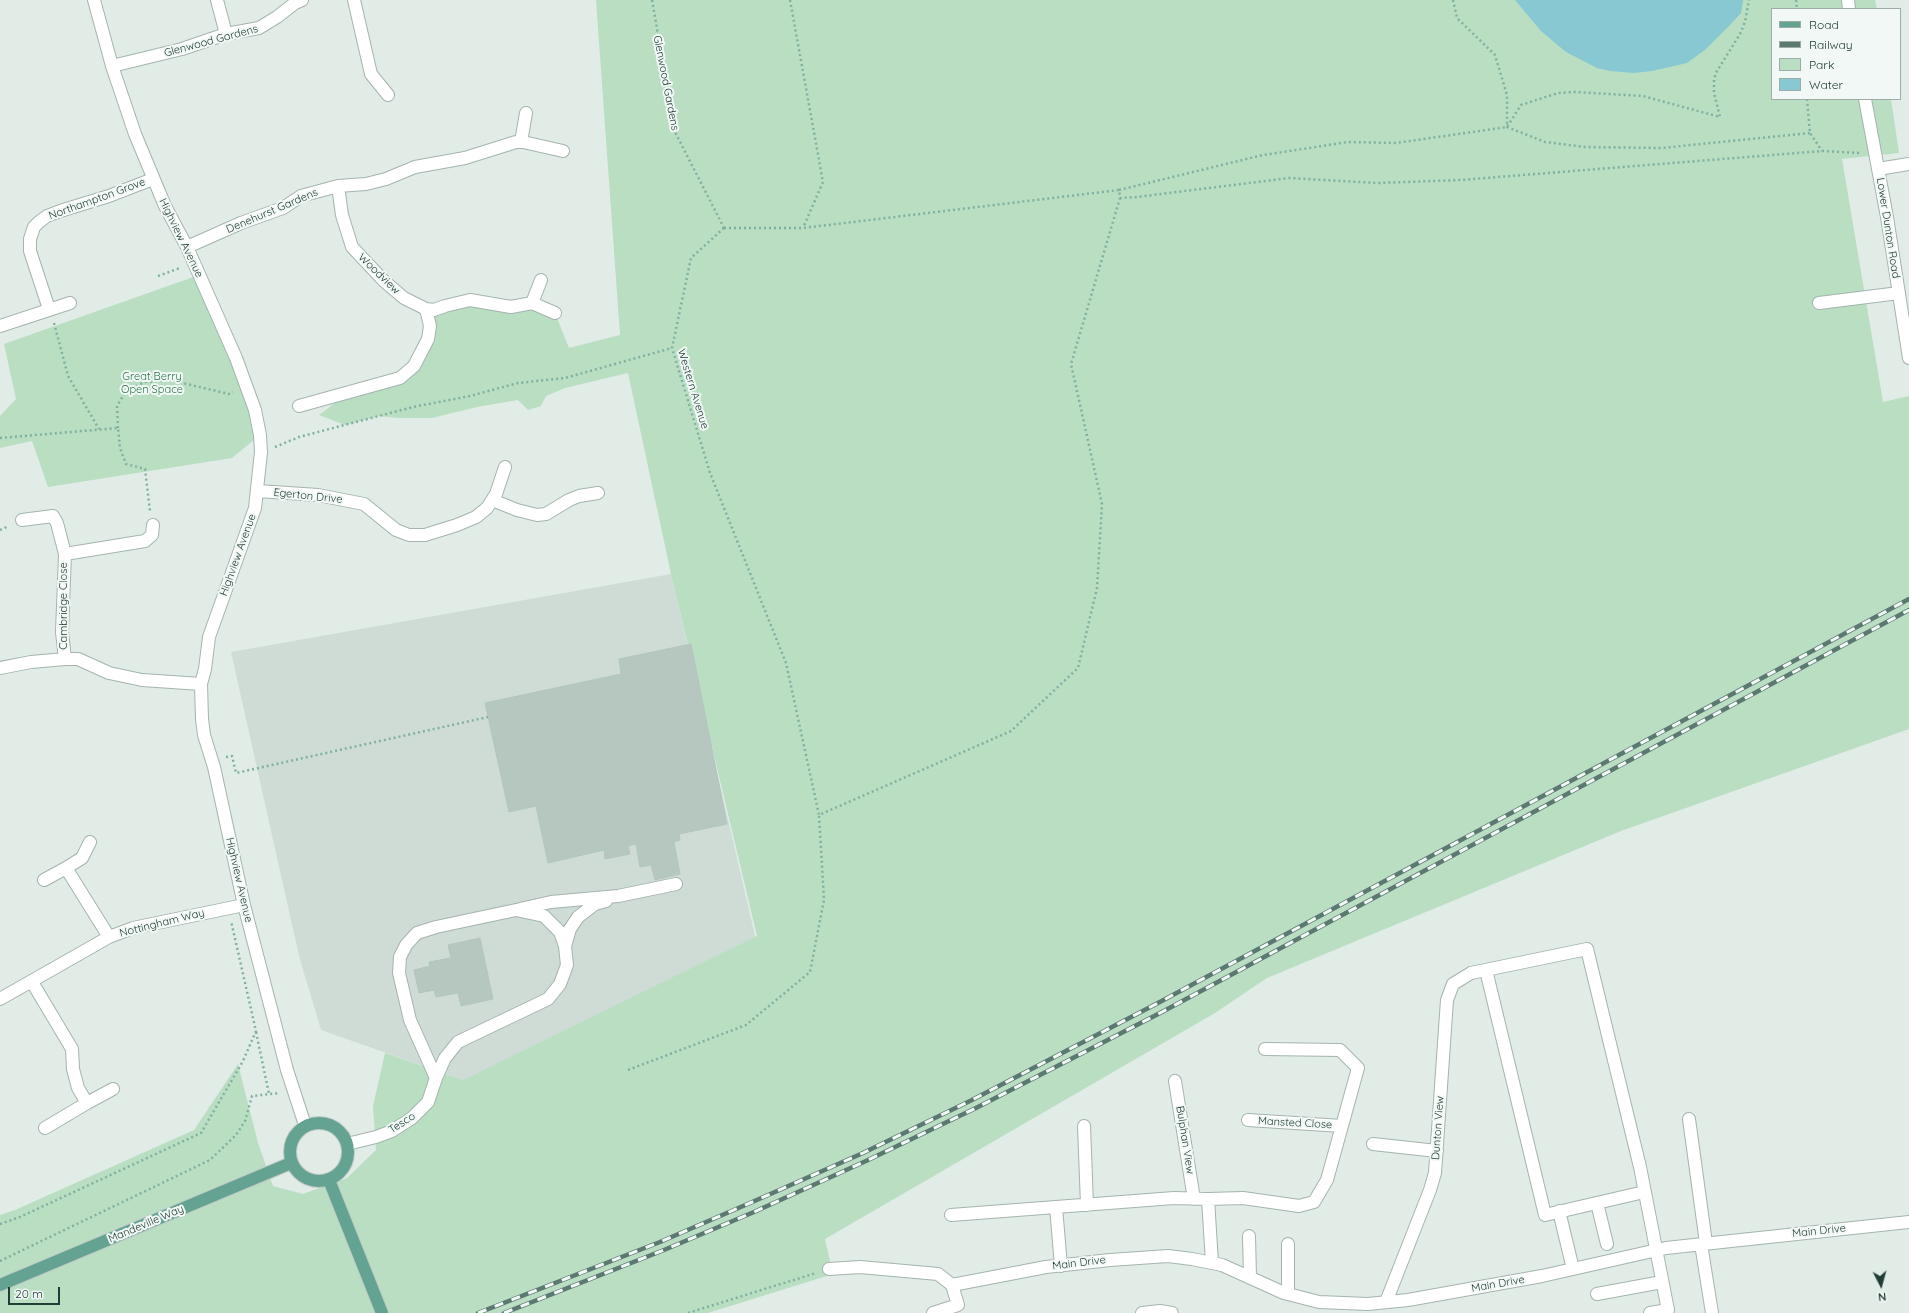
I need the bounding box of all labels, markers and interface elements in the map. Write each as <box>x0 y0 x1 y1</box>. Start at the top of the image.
legend <box>1771 8 1901 100</box>
text: Road <box>1809 17 1839 32</box>
street label: Glenwood Gardens <box>163 22 259 60</box>
street label: Glenwood Gardens <box>650 34 682 132</box>
text: Railway <box>1809 37 1853 52</box>
text: Park <box>1809 57 1834 72</box>
text: Water <box>1809 77 1843 92</box>
street label: Northampton Grove <box>47 175 147 223</box>
street label: Lower Dunton Road <box>1874 177 1902 279</box>
street label: Denehurst Gardens <box>224 186 320 236</box>
street label: Highview Avenue <box>156 196 206 280</box>
street label: Woodview <box>355 251 403 297</box>
street label: Western Avenue <box>675 347 711 431</box>
park label: Great Berry Open Space <box>121 370 183 396</box>
street label: Egerton Drive <box>273 486 343 506</box>
street label: Highview Avenue <box>217 512 259 598</box>
street label: Cambridge Close <box>57 562 71 650</box>
street label: Highview Avenue <box>223 836 255 924</box>
street label: Nottingham Way <box>118 906 206 940</box>
street label: Dunton View <box>1429 1095 1447 1161</box>
street label: Bulphan View <box>1173 1105 1197 1175</box>
street label: Tesco <box>386 1110 418 1136</box>
street label: Mansted Close <box>1257 1114 1333 1132</box>
street label: Mandeville Way <box>106 1202 186 1246</box>
street label: Main Drive <box>1791 1222 1847 1240</box>
street label: Main Drive <box>1051 1253 1107 1273</box>
north arrow <box>1861 1265 1901 1305</box>
street label: Main Drive <box>1470 1273 1526 1295</box>
scale bar <box>10 1279 62 1305</box>
text: 20 m <box>15 1286 43 1301</box>
text: N <box>1877 1290 1887 1304</box>

